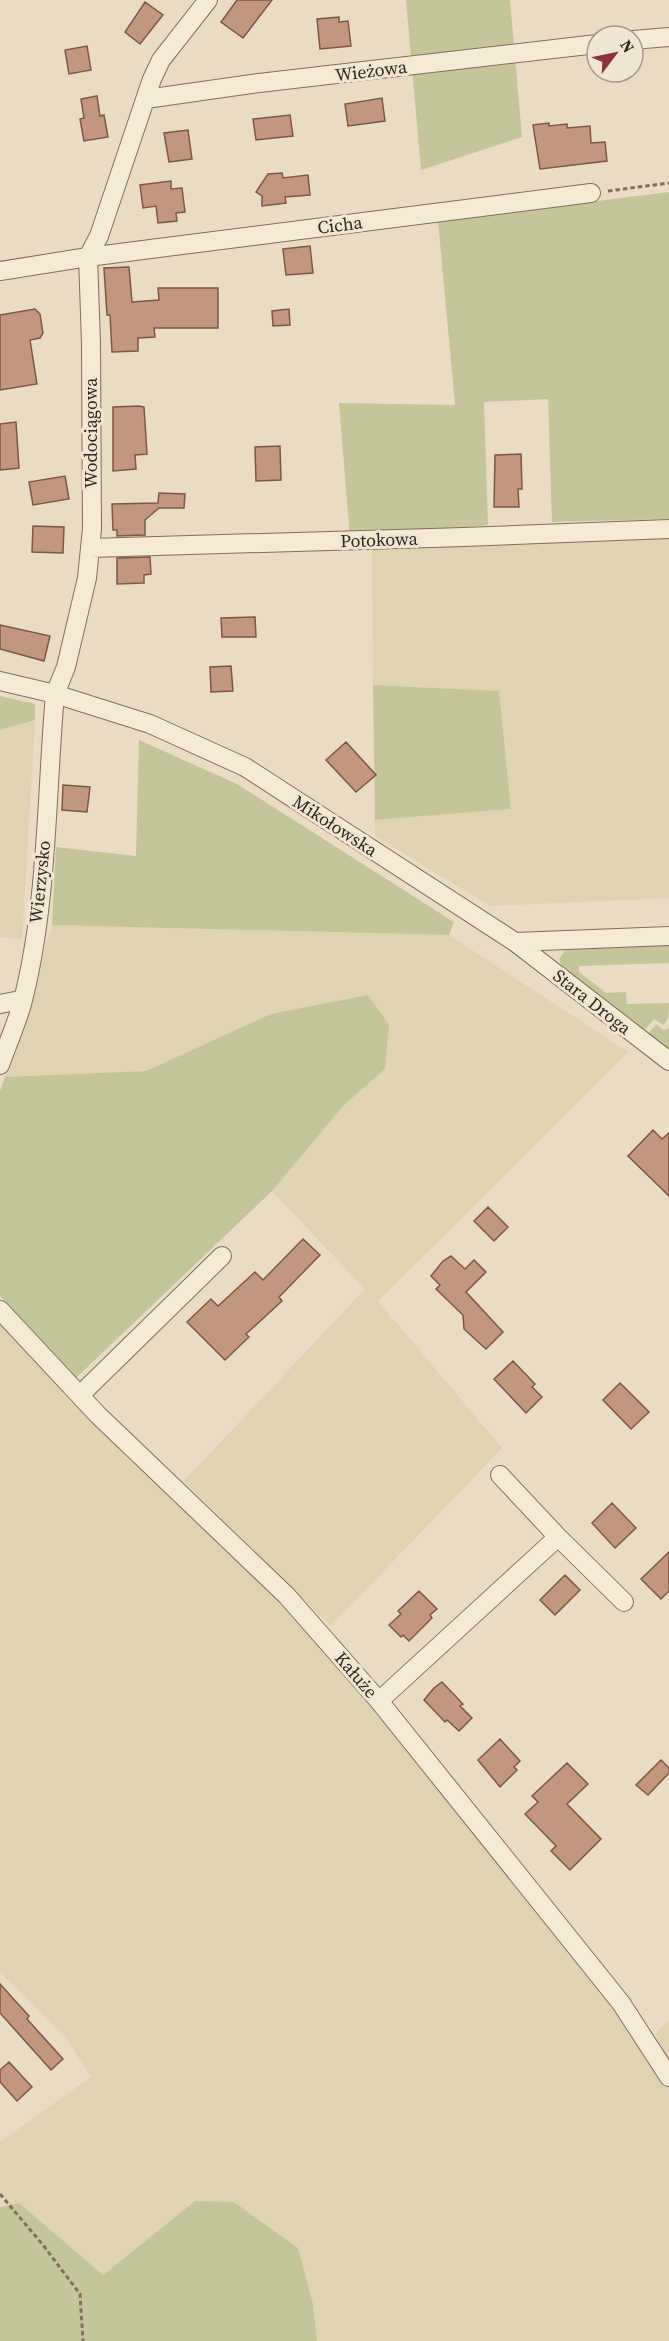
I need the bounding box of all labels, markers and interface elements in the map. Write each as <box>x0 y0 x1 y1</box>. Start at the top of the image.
north arrow <box>585 24 645 84</box>
text: N <box>615 35 640 57</box>
street label: Wieżowa <box>334 54 409 87</box>
street label: Cicha <box>316 209 365 240</box>
street label: Wodociągowa <box>78 377 103 488</box>
street label: Potokowa <box>340 526 419 553</box>
street label: Mikołowska <box>288 789 383 863</box>
street label: Wierzysko <box>23 839 56 925</box>
street label: Stara Droga <box>548 963 637 1041</box>
street label: Kałuże <box>329 1646 384 1703</box>

